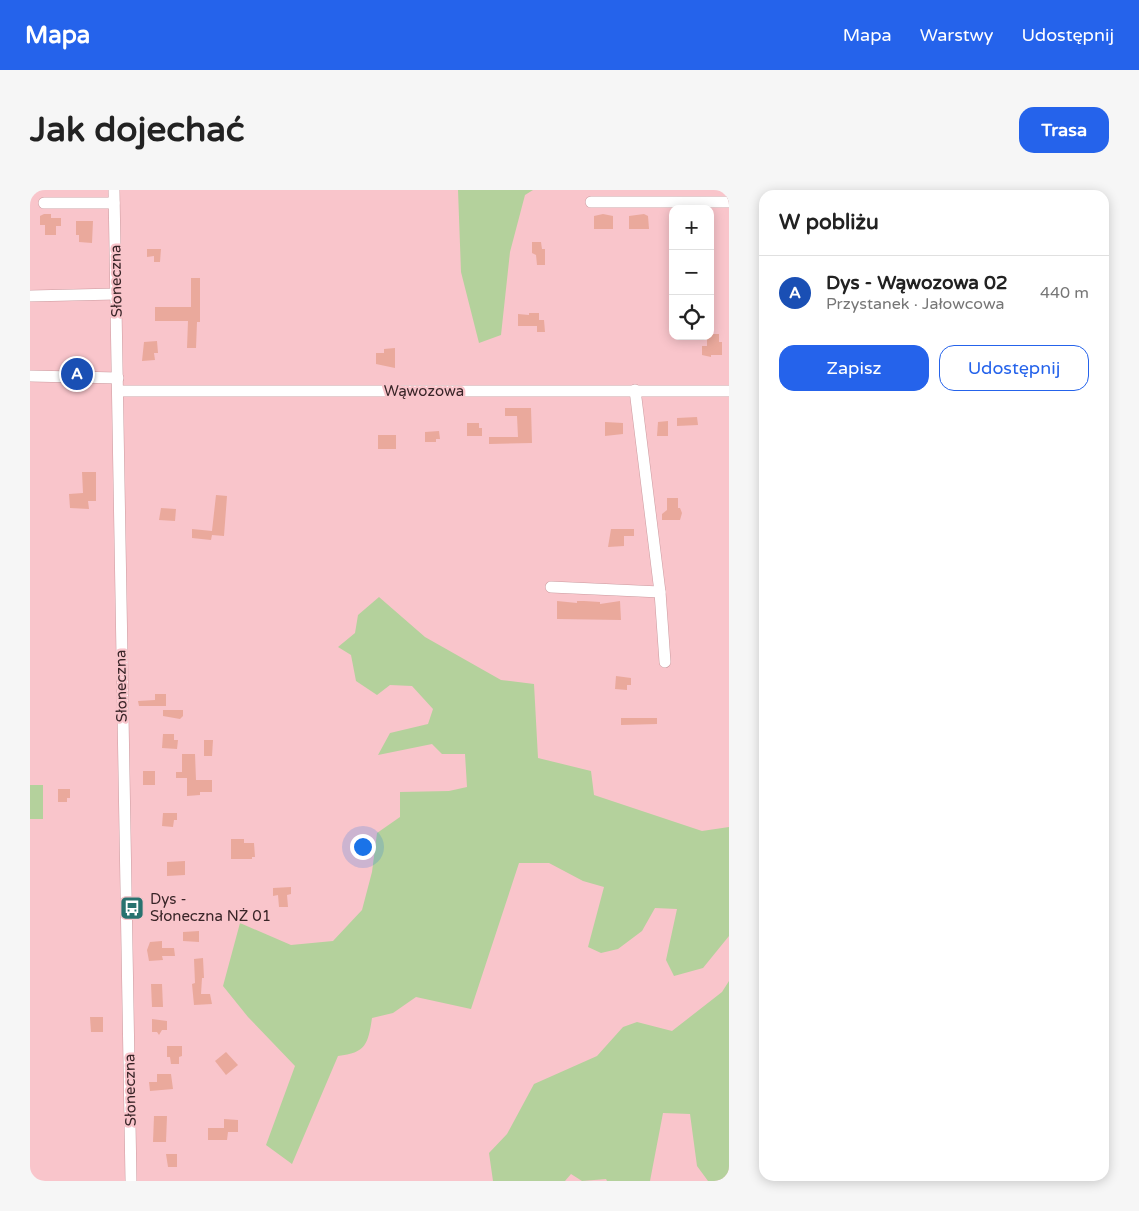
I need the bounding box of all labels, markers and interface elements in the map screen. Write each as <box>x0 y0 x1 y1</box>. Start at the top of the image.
text: Mapa <box>25 21 90 50</box>
text: Mapa <box>843 24 892 46</box>
text: Warstwy <box>920 24 993 46</box>
text: Udostępnij <box>1021 24 1114 46</box>
button: Trasa <box>1019 107 1109 153</box>
text: Jak dojechać <box>30 109 245 151</box>
map controls <box>669 205 714 340</box>
button: + <box>669 205 714 250</box>
text: W pobliżu <box>779 210 879 235</box>
street label: Słoneczna <box>106 244 126 318</box>
button: − <box>669 250 714 295</box>
text: Dys - Wąwozowa 02 <box>826 272 1008 294</box>
text: A <box>789 283 801 303</box>
text: 440 m <box>1040 283 1089 303</box>
text: Przystanek · Jałowcowa <box>826 294 1004 314</box>
button: locate <box>669 295 714 340</box>
button: Zapisz <box>779 345 929 391</box>
button: Udostępnij <box>939 345 1089 391</box>
pin: A <box>61 355 93 393</box>
street label: Wąwozowa <box>384 382 464 400</box>
street label: Słoneczna <box>111 649 131 723</box>
your location <box>350 834 376 860</box>
place label: Dys - Słoneczna NŻ 01 <box>150 890 271 925</box>
bus stop icon: Dys - Słoneczna NŻ 01 <box>119 895 145 921</box>
street label: Słoneczna <box>120 1053 140 1127</box>

